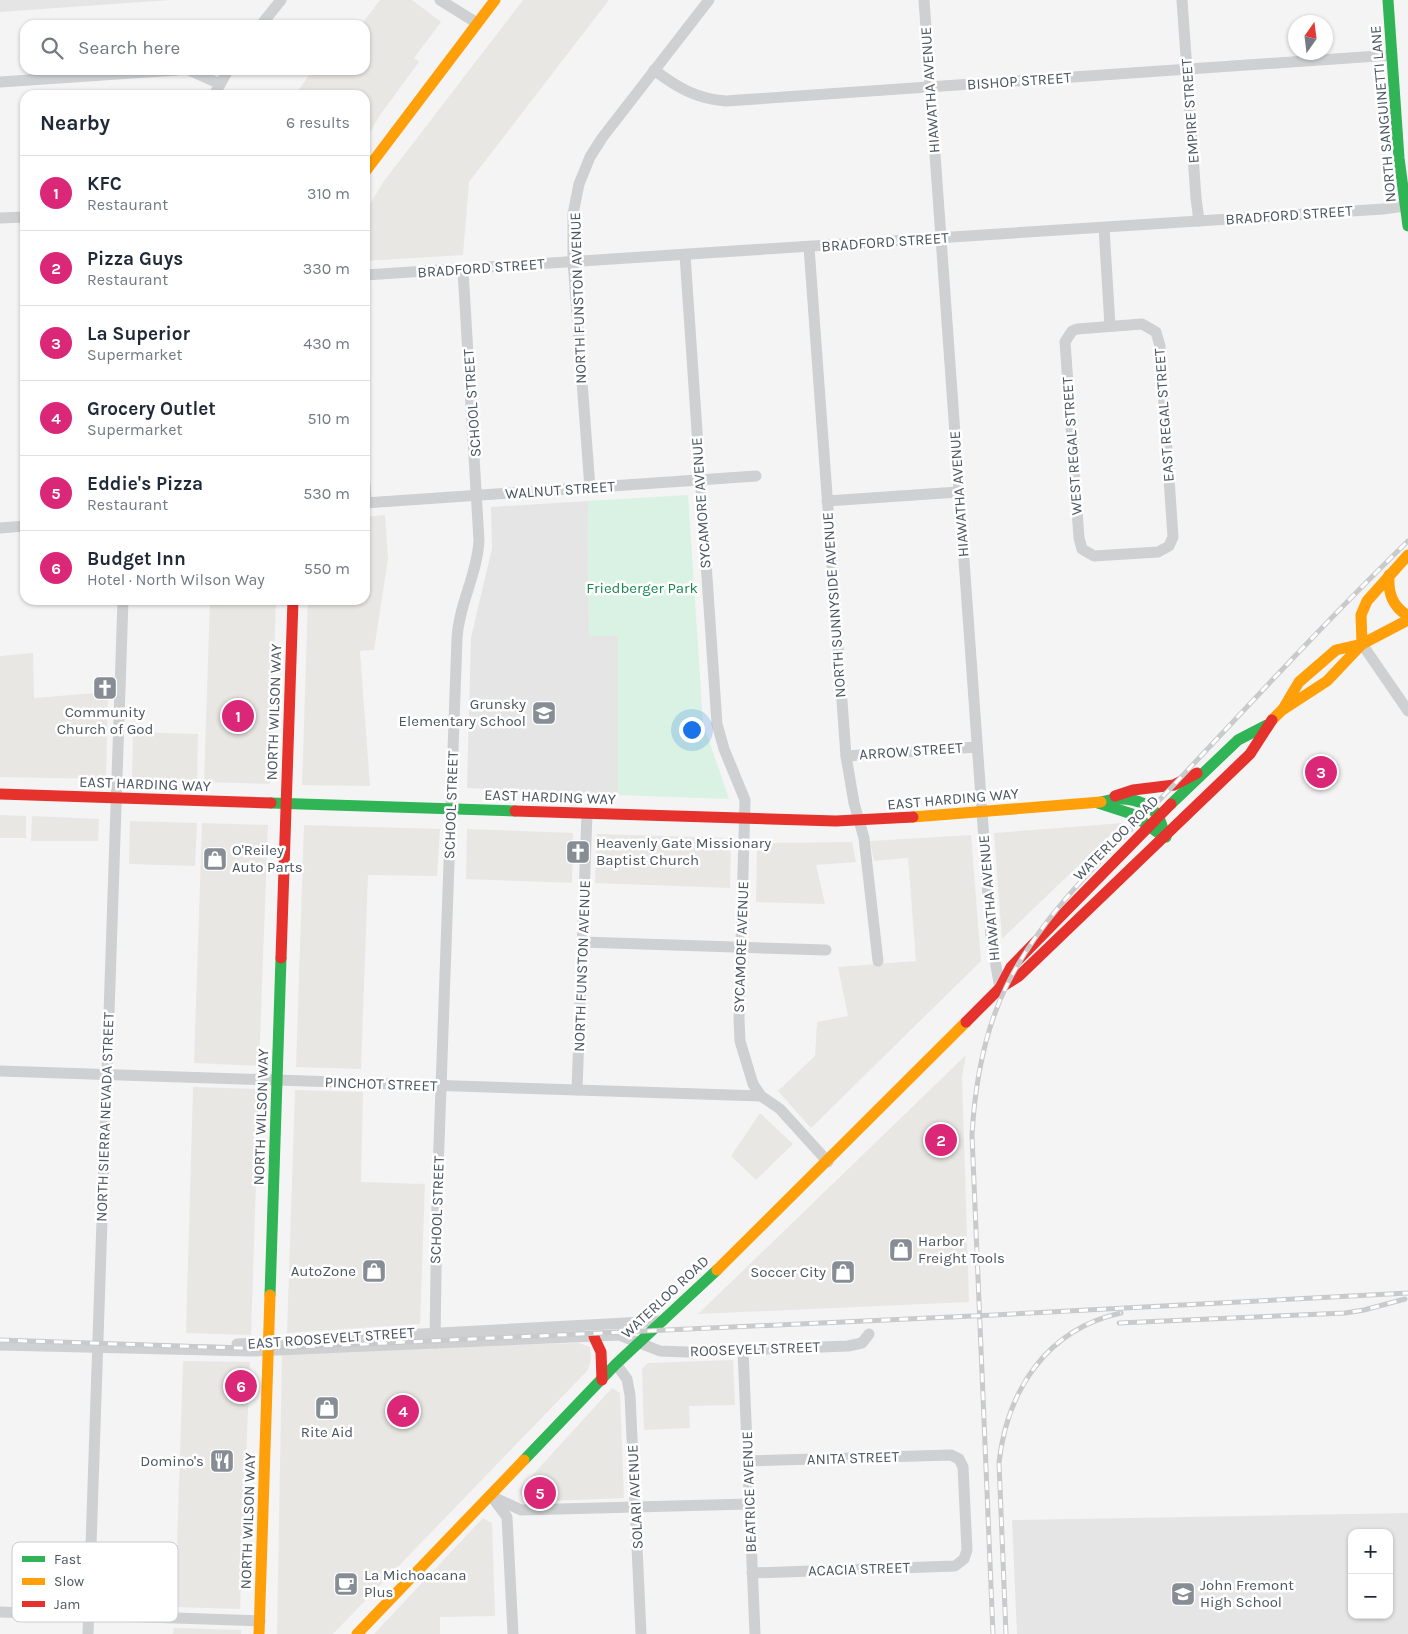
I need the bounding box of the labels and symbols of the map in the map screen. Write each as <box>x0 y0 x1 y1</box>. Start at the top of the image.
north arrow <box>1288 15 1333 60</box>
street label: NORTH SANGUINETTI LANE <box>1366 25 1400 203</box>
street label: HIAWATHA AVENUE <box>917 26 943 154</box>
street label: EMPIRE STREET <box>1177 58 1203 164</box>
street label: BISHOP STREET <box>966 68 1072 94</box>
street label: BRADFORD STREET <box>1225 202 1354 228</box>
street label: NORTH FUNSTON AVENUE <box>566 212 590 384</box>
street label: BRADFORD STREET <box>821 229 950 255</box>
street label: BRADFORD STREET <box>417 255 546 281</box>
street label: EAST REGAL STREET <box>1150 347 1178 482</box>
street label: SCHOOL STREET <box>459 348 485 458</box>
street label: WEST REGAL STREET <box>1058 376 1086 516</box>
street label: HIAWATHA AVENUE <box>946 430 972 558</box>
street label: SYCAMORE AVENUE <box>687 437 715 569</box>
street label: WALNUT STREET <box>505 477 616 503</box>
street label: NORTH SUNNYSIDE AVENUE <box>819 512 849 698</box>
park label: Friedberger Park <box>586 579 698 597</box>
street label: NORTH WILSON WAY <box>263 643 285 781</box>
church icon: Community Church of God <box>92 675 118 701</box>
place label: Grunsky Elementary School <box>399 695 526 730</box>
pin: 1 <box>222 697 254 735</box>
school or university icon: Grunsky Elementary School <box>531 700 557 726</box>
place label: Community Church of God <box>57 703 153 738</box>
your location <box>679 717 705 743</box>
street label: ARROW STREET <box>859 738 964 764</box>
street label: SCHOOL STREET <box>440 750 462 859</box>
pin: 3 <box>1305 753 1337 791</box>
street label: EAST HARDING WAY <box>79 773 212 795</box>
street label: EAST HARDING WAY <box>886 784 1020 814</box>
street label: EAST HARDING WAY <box>484 786 617 808</box>
street label: WATERLOO ROAD <box>1070 792 1162 884</box>
place label: Heavenly Gate Missionary Baptist Church <box>596 834 771 869</box>
street label: HIAWATHA AVENUE <box>975 834 1003 962</box>
church icon: Heavenly Gate Missionary Baptist Church <box>565 839 591 865</box>
place label: O'Reiley Auto Parts <box>232 841 303 876</box>
shop icon: O'Reiley Auto Parts <box>202 846 228 872</box>
street label: NORTH FUNSTON AVENUE <box>570 880 594 1052</box>
street label: SYCAMORE AVENUE <box>730 881 752 1013</box>
street label: NORTH SIERRA NEVADA STREET <box>92 1011 118 1222</box>
street label: NORTH WILSON WAY <box>250 1048 272 1186</box>
street label: PINCHOT STREET <box>324 1073 438 1095</box>
pin: 2 <box>925 1121 957 1159</box>
street label: SCHOOL STREET <box>426 1155 448 1264</box>
place label: Harbor Freight Tools <box>918 1232 1005 1267</box>
shop icon: Harbor Freight Tools <box>888 1237 914 1263</box>
street label: WATERLOO ROAD <box>617 1252 713 1342</box>
shop icon: AutoZone <box>361 1258 387 1284</box>
shop icon: Soccer City <box>830 1259 856 1285</box>
place label: AutoZone <box>291 1262 356 1280</box>
place label: Soccer City <box>750 1263 826 1281</box>
street label: EAST ROOSEVELT STREET <box>247 1323 416 1353</box>
street label: ROOSEVELT STREET <box>690 1338 821 1360</box>
pin: 6 <box>225 1367 257 1405</box>
pin: 4 <box>387 1392 419 1430</box>
shop icon: Rite Aid <box>314 1395 340 1421</box>
place label: Rite Aid <box>301 1423 353 1441</box>
street label: BEATRICE AVENUE <box>738 1431 760 1553</box>
street label: SOLARI AVENUE <box>623 1444 647 1550</box>
street label: ANITA STREET <box>807 1447 900 1469</box>
restaurant icon: Domino's <box>209 1448 235 1474</box>
place label: Domino's <box>140 1452 204 1470</box>
street label: NORTH WILSON WAY <box>237 1452 259 1590</box>
pin: 5 <box>524 1474 556 1512</box>
legend <box>12 1542 178 1622</box>
text: Fast <box>54 1551 81 1568</box>
street label: ACACIA STREET <box>808 1558 911 1580</box>
place label: La Michoacana Plus <box>364 1566 467 1601</box>
cafe icon: La Michoacana Plus <box>333 1571 359 1597</box>
text: Slow <box>54 1573 84 1590</box>
place label: John Fremont High School <box>1200 1576 1294 1611</box>
school or university icon: John Fremont High School <box>1170 1581 1196 1607</box>
text: Jam <box>54 1596 80 1613</box>

